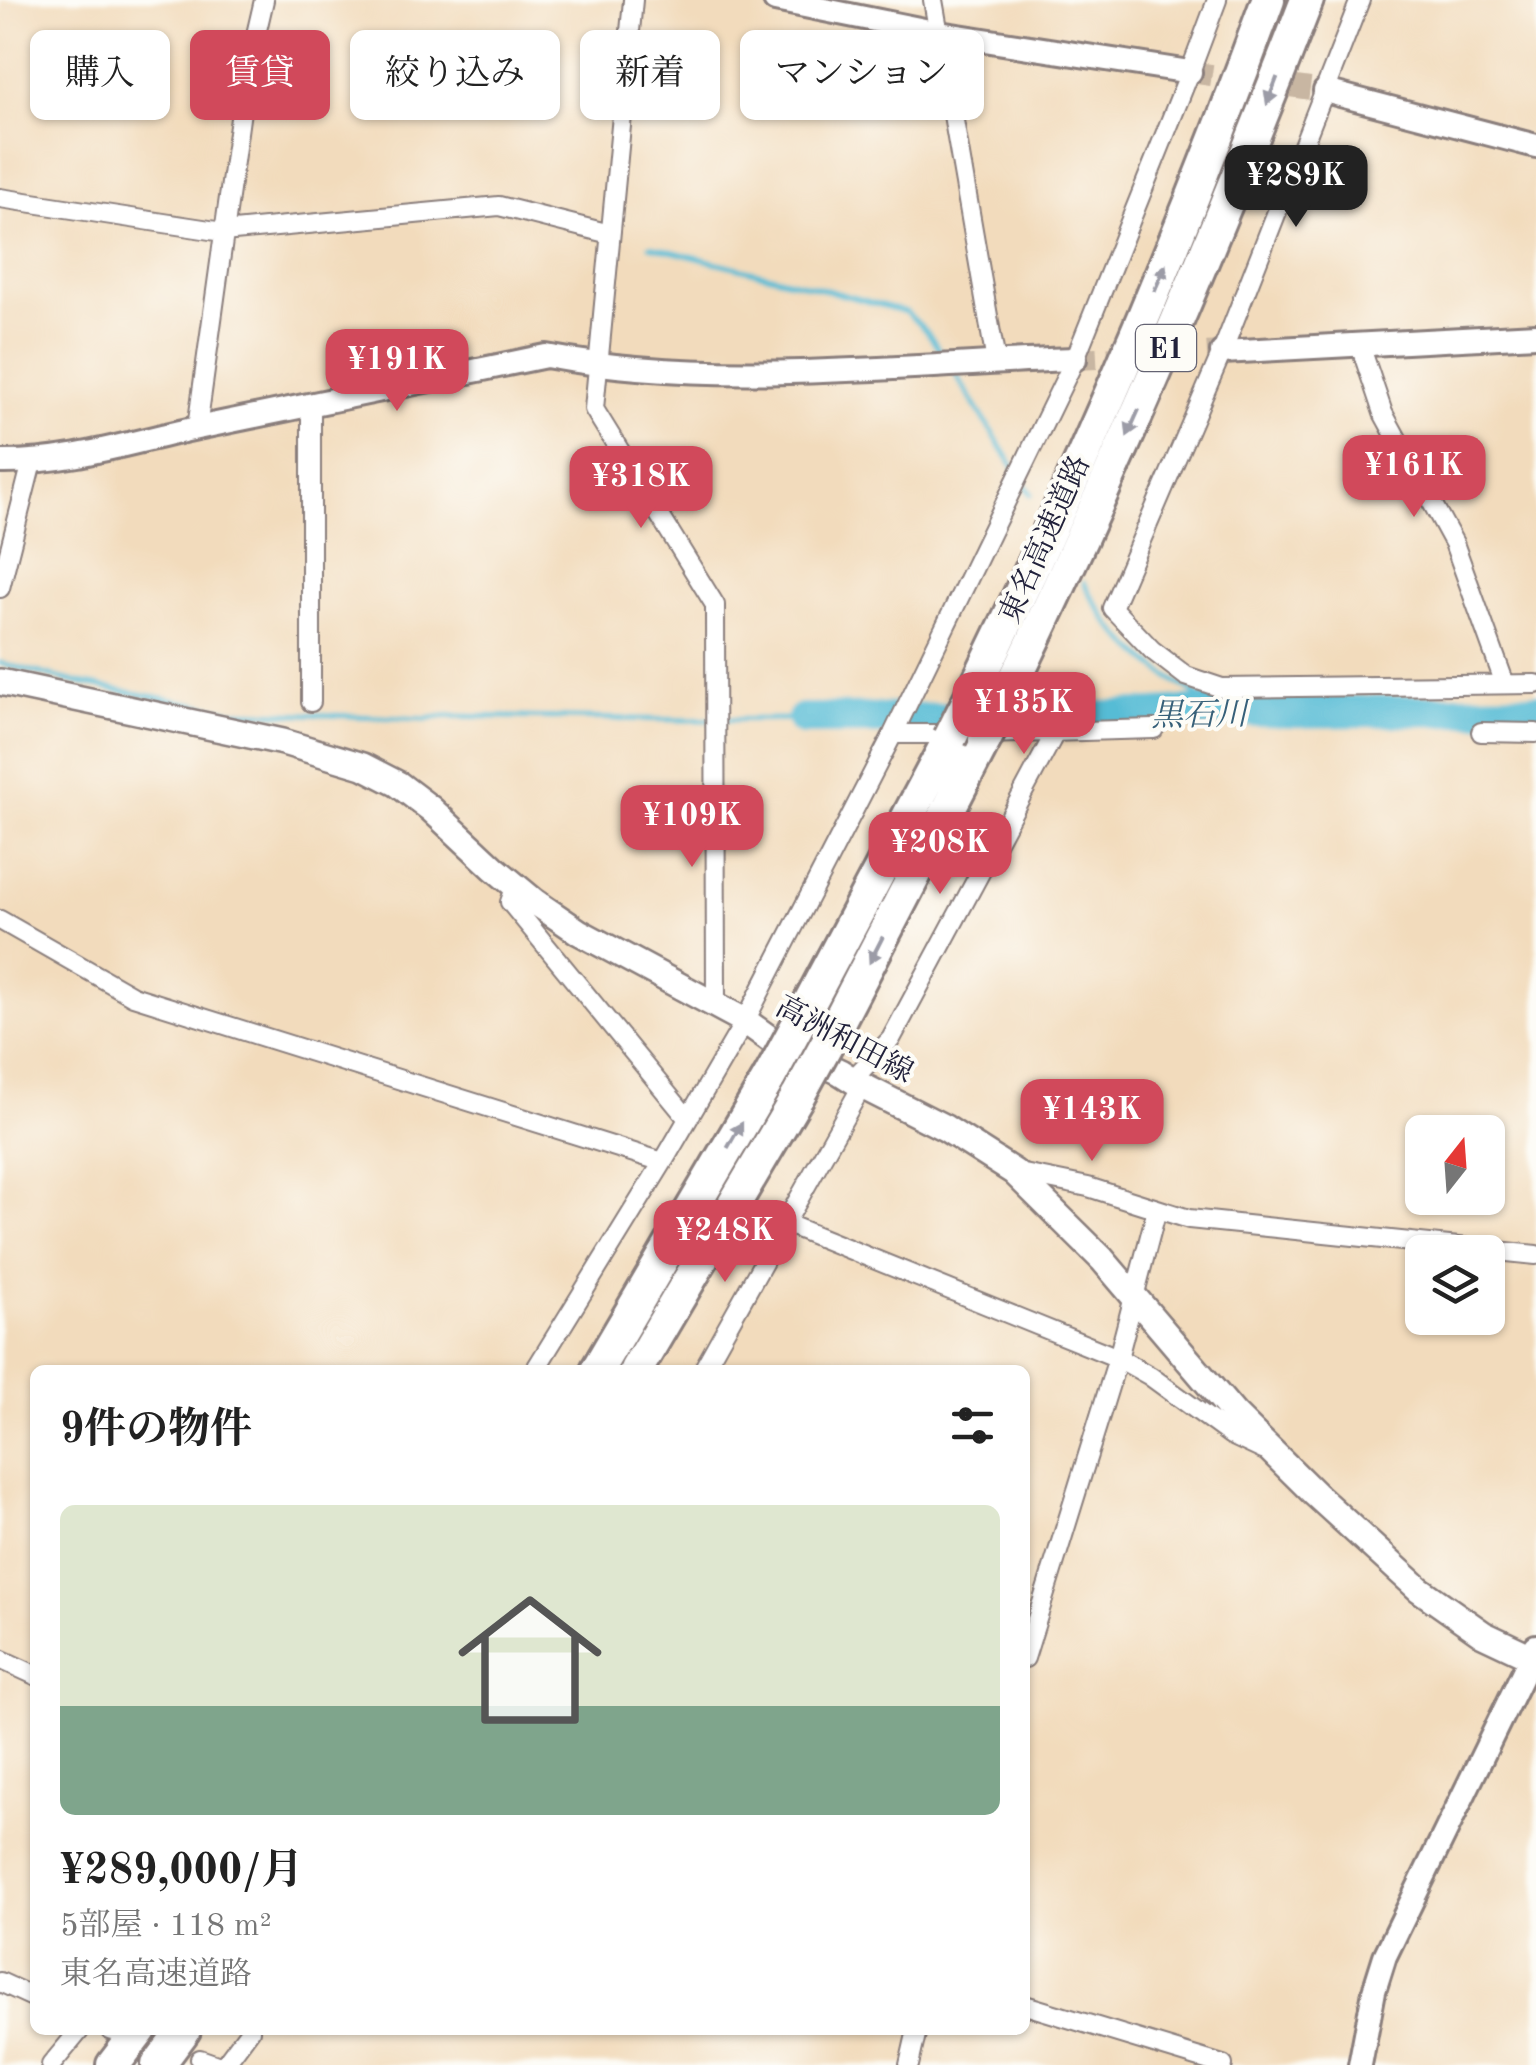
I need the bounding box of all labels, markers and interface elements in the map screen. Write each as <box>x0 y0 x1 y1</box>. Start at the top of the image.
chip: 購入 <box>30 30 170 120</box>
chip: 賃貸 <box>190 30 330 120</box>
chip: 絞り込み <box>350 30 560 120</box>
chip: 新着 <box>580 30 720 120</box>
chip: マンション <box>740 30 984 120</box>
one-way arrow <box>1264 76 1279 106</box>
pin: ¥289K <box>1226 145 1366 230</box>
text: ¥289K <box>1247 161 1345 193</box>
one-way arrow <box>1152 263 1168 293</box>
road number: E1 <box>1136 325 1196 371</box>
pin: ¥191K <box>327 329 467 414</box>
text: ¥191K <box>348 345 446 377</box>
one-way arrow <box>1125 408 1141 438</box>
pin: ¥161K <box>1344 435 1484 520</box>
pin: ¥318K <box>571 446 711 531</box>
street label: 東名高速道路 <box>993 450 1096 628</box>
text: ¥161K <box>1365 451 1463 483</box>
text: ¥318K <box>592 462 690 494</box>
pin: ¥135K <box>954 672 1094 757</box>
text: ¥135K <box>975 688 1073 720</box>
water label: 黒石川 <box>1151 697 1250 734</box>
pin: ¥109K <box>622 785 762 870</box>
text: ¥109K <box>643 801 741 833</box>
pin: ¥208K <box>870 812 1010 897</box>
text: ¥208K <box>891 828 989 860</box>
one-way arrow <box>868 935 885 964</box>
street label: 高洲和田線 <box>771 990 919 1089</box>
pin: ¥143K <box>1022 1079 1162 1164</box>
text: ¥143K <box>1043 1095 1141 1127</box>
north arrow <box>1405 1115 1505 1215</box>
map controls <box>1405 1115 1505 1335</box>
one-way arrow <box>726 1121 743 1149</box>
pin: ¥248K <box>655 1200 795 1285</box>
text: ¥248K <box>676 1216 774 1248</box>
button: layers <box>1405 1235 1505 1335</box>
icon: filters <box>945 1398 1000 1453</box>
text: 9件の物件 <box>60 1410 252 1452</box>
icon: home <box>440 1570 620 1750</box>
text: ¥289,000/月 <box>60 1851 303 1893</box>
text: 5部屋 · 118 m² <box>60 1911 272 1943</box>
text: 東名高速道路 <box>60 1960 252 1992</box>

